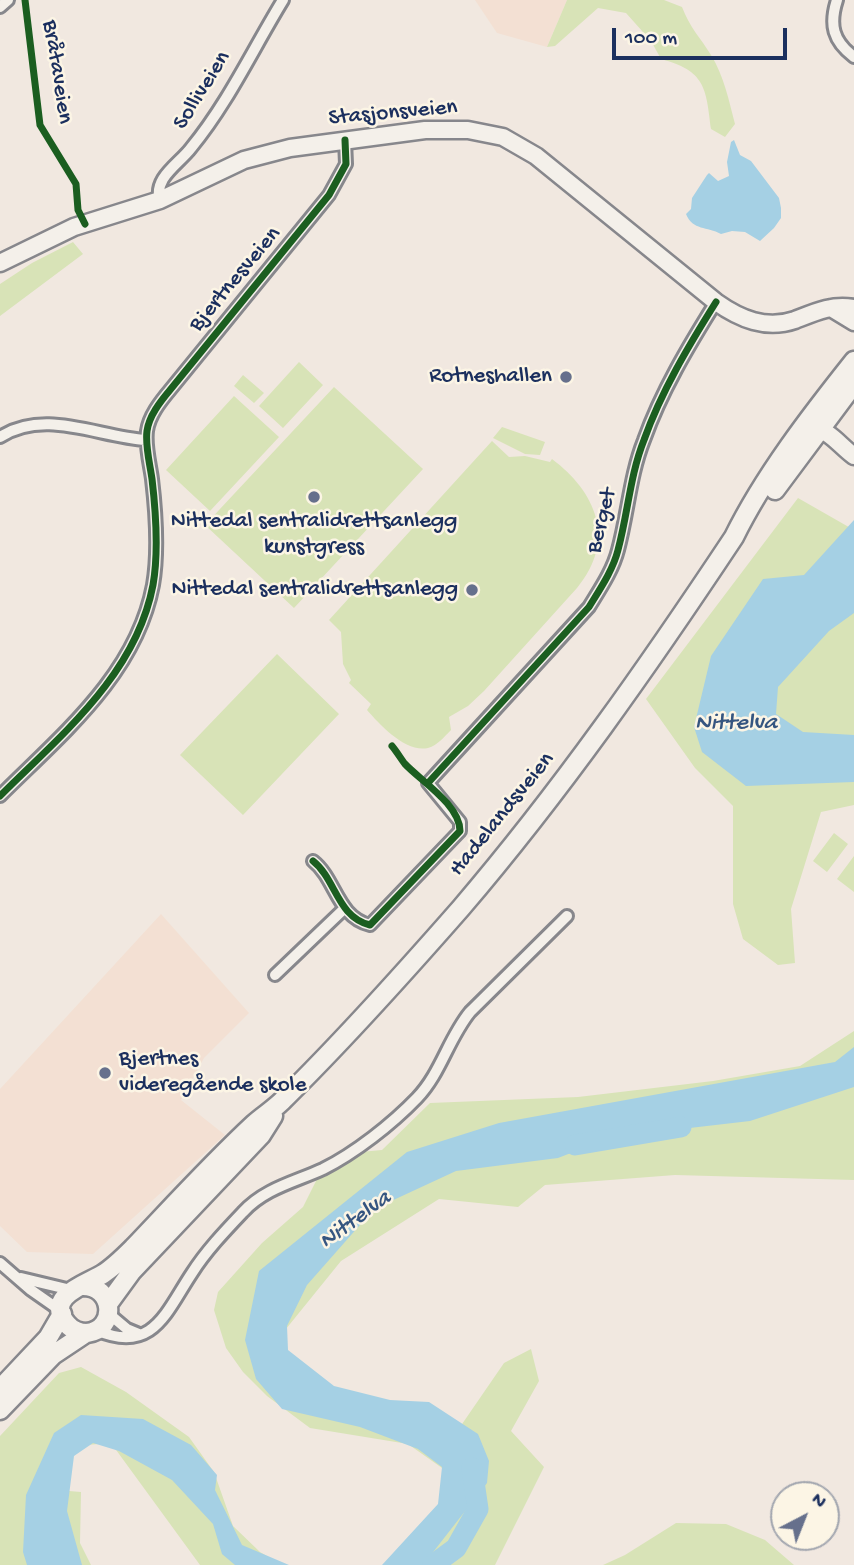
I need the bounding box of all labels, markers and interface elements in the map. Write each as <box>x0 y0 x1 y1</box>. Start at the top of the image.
scale bar <box>616 14 791 58</box>
street label: Bråtaveien <box>34 18 78 126</box>
text: 100 m <box>625 27 677 52</box>
street label: Solliveien <box>168 47 238 135</box>
street label: Stasjonsveien <box>327 95 459 133</box>
street label: Bjertnesveien <box>184 222 288 338</box>
place label: Rotneshallen <box>429 363 552 391</box>
marker: Rotneshallen <box>558 369 574 385</box>
street label: Berget <box>582 486 624 556</box>
marker: Nittedal sentralidrettsanlegg kunstgress <box>306 489 322 505</box>
place label: Nittedal sentralidrettsanlegg kunstgress <box>171 508 457 562</box>
place label: Nittedal sentralidrettsanlegg <box>171 576 458 604</box>
marker: Nittedal sentralidrettsanlegg <box>464 582 480 598</box>
water label: Nittelva <box>695 710 777 738</box>
street label: Hadelandsveien <box>445 747 561 883</box>
place label: Bjertnes videregående skole <box>119 1046 307 1100</box>
marker: Bjertnes videregående skole <box>97 1065 113 1081</box>
water label: Nittelva <box>314 1185 398 1257</box>
north arrow <box>770 1481 840 1551</box>
text: N <box>806 1489 830 1514</box>

